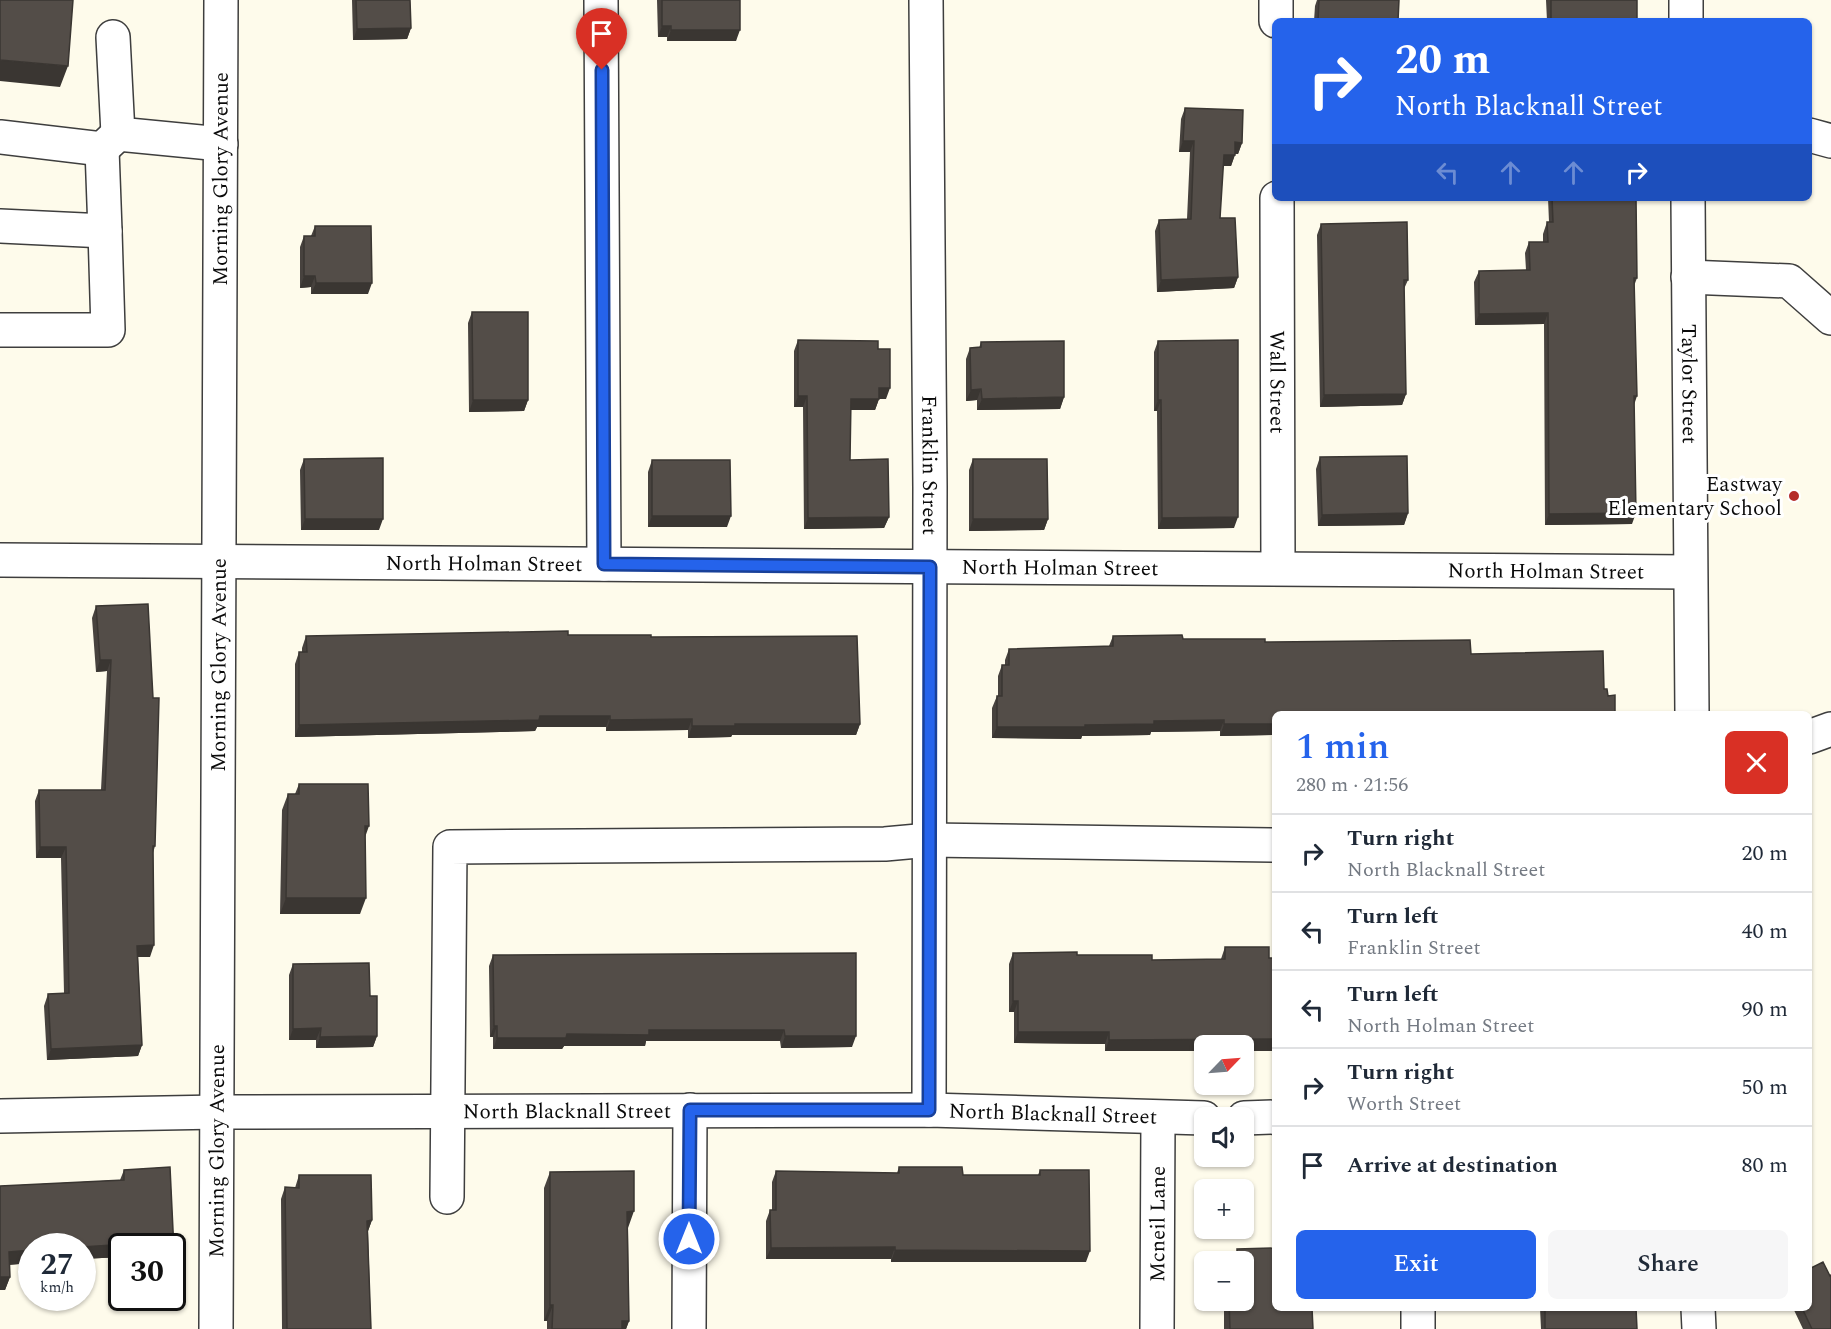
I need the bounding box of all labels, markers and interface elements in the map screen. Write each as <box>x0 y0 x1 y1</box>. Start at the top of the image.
pin <box>576 8 627 70</box>
icon: arrive <box>585 17 618 50</box>
text: 20 m <box>1395 29 1490 92</box>
icon: right <box>1296 42 1374 120</box>
street label: Morning Glory Avenue <box>205 72 238 286</box>
text: North Blacknall Street <box>1395 86 1663 128</box>
icon: left <box>1431 156 1464 189</box>
icon: ahead <box>1494 156 1527 189</box>
icon: ahead <box>1557 156 1590 189</box>
icon: right <box>1620 156 1653 189</box>
street label: Taylor Street <box>1672 324 1705 444</box>
street label: Wall Street <box>1260 330 1293 434</box>
street label: Franklin Street <box>912 395 945 535</box>
place label: Eastway Elementary School <box>1607 469 1783 525</box>
marker: Eastway Elementary School <box>1787 489 1801 503</box>
street label: North Holman Street <box>385 548 583 581</box>
street label: North Holman Street <box>961 552 1158 585</box>
street label: North Holman Street <box>1447 555 1644 589</box>
street label: Morning Glory Avenue <box>203 558 236 772</box>
text: 1 min <box>1296 720 1389 775</box>
button: close <box>1725 731 1788 794</box>
text: 280 m · 21:56 <box>1296 770 1408 800</box>
text: Turn right <box>1347 822 1454 855</box>
icon: right <box>1296 837 1329 870</box>
text: 20 m <box>1742 837 1788 870</box>
text: North Blacknall Street <box>1347 855 1545 885</box>
text: Turn left <box>1347 900 1439 933</box>
icon: left <box>1296 915 1329 948</box>
text: 40 m <box>1742 915 1788 948</box>
text: Franklin Street <box>1347 933 1480 963</box>
text: Turn left <box>1347 978 1439 1011</box>
icon: left <box>1296 993 1329 1026</box>
text: 90 m <box>1742 993 1788 1026</box>
text: North Holman Street <box>1347 1011 1534 1041</box>
north arrow <box>1194 1035 1254 1095</box>
map controls <box>1194 1035 1254 1311</box>
street label: Morning Glory Avenue <box>201 1044 234 1258</box>
text: Turn right <box>1347 1056 1454 1089</box>
icon: right <box>1296 1071 1329 1104</box>
text: 50 m <box>1742 1071 1788 1104</box>
text: Worth Street <box>1347 1089 1461 1119</box>
street label: North Blacknall Street <box>463 1096 671 1128</box>
street label: North Blacknall Street <box>948 1096 1157 1134</box>
button: sound <box>1194 1107 1254 1167</box>
icon: arrive <box>1296 1149 1329 1182</box>
text: Arrive at destination <box>1347 1149 1558 1182</box>
text: 80 m <box>1742 1149 1788 1182</box>
street label: Mcneil Lane <box>1142 1166 1175 1282</box>
button: + <box>1194 1179 1254 1239</box>
position arrow <box>657 1207 721 1271</box>
button: Exit <box>1296 1230 1536 1299</box>
button: Share <box>1548 1230 1788 1299</box>
speed limit sign: 30 <box>108 1233 186 1311</box>
text: 27 <box>40 1242 74 1288</box>
button: − <box>1194 1251 1254 1311</box>
text: km/h <box>40 1276 74 1299</box>

